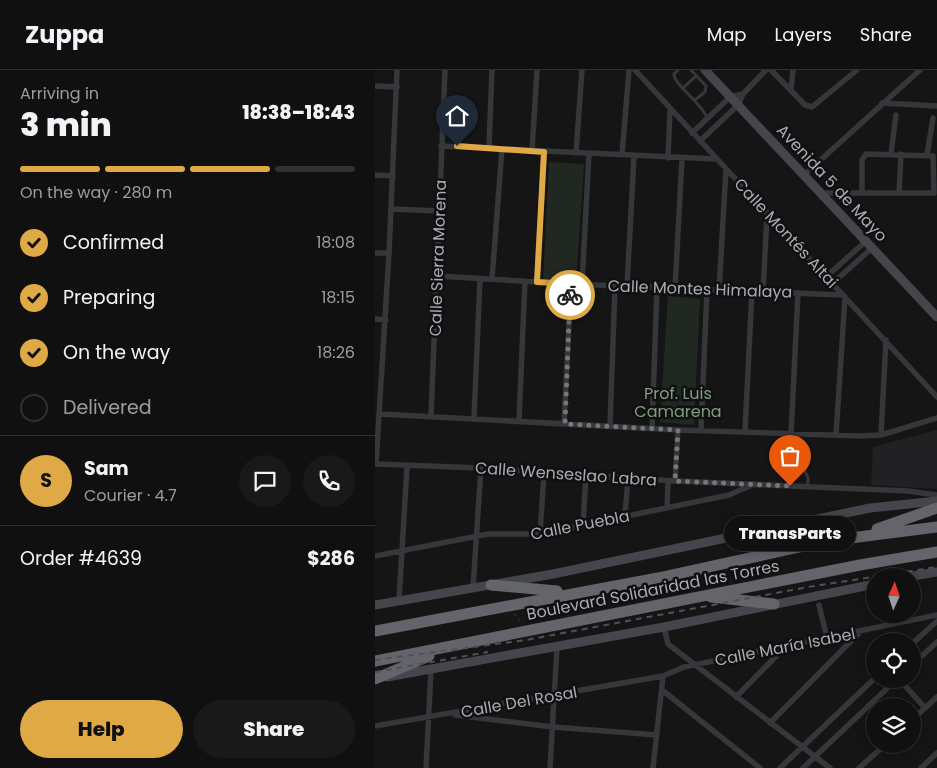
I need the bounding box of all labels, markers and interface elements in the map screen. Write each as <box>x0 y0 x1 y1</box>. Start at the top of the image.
text: Zuppa <box>25 18 104 51</box>
text: Map <box>707 22 747 47</box>
text: Layers <box>775 22 832 47</box>
text: Share <box>860 22 912 47</box>
text: Arriving in <box>20 82 99 105</box>
pin <box>436 95 478 146</box>
text: 18:38–18:43 <box>242 99 355 126</box>
text: 3 min <box>20 102 112 147</box>
icon: home <box>443 102 471 130</box>
street label: Avenida 5 de Mayo <box>771 119 893 247</box>
street label: Calle Montés Altai <box>729 173 843 293</box>
street label: Calle Sierra Morena <box>424 179 452 337</box>
text: On the way · 280 m <box>20 181 172 204</box>
icon: check <box>20 229 48 257</box>
text: Confirmed <box>63 229 164 256</box>
text: 18:08 <box>316 231 355 254</box>
courier <box>545 270 595 320</box>
street label: Calle Montes Himalaya <box>607 274 793 304</box>
icon: bike <box>556 281 584 309</box>
icon: check <box>20 284 48 312</box>
text: Preparing <box>63 284 155 311</box>
text: 18:15 <box>321 286 355 309</box>
icon: check <box>20 339 48 367</box>
text: On the way <box>63 339 170 366</box>
text: 18:26 <box>317 341 355 364</box>
park label: Prof. Luis Camarena <box>634 382 722 423</box>
text: Delivered <box>63 394 152 421</box>
pin <box>769 435 811 486</box>
icon: bag <box>776 442 804 470</box>
text: Sam <box>84 455 129 482</box>
button: chat <box>239 455 291 507</box>
button: phone <box>303 455 355 507</box>
street label: Calle Wenseslao Labra <box>474 456 658 492</box>
text: S <box>40 467 52 494</box>
text: Courier · 4.7 <box>84 484 177 507</box>
street label: Calle Puebla <box>529 504 631 546</box>
callout: TranasParts <box>724 516 856 551</box>
text: TranasParts <box>739 522 841 545</box>
text: Order #4639 <box>20 545 142 572</box>
text: $286 <box>307 545 355 572</box>
street label: Boulevard Solidaridad las Torres <box>525 554 781 626</box>
north arrow <box>866 568 921 622</box>
map controls <box>866 568 921 753</box>
street label: Calle María Isabel <box>713 622 857 672</box>
button: locate <box>866 633 921 688</box>
street label: Calle Del Rosal <box>459 680 579 724</box>
button: layers <box>866 698 921 753</box>
button: Help <box>20 700 183 758</box>
button: Share <box>193 700 355 758</box>

